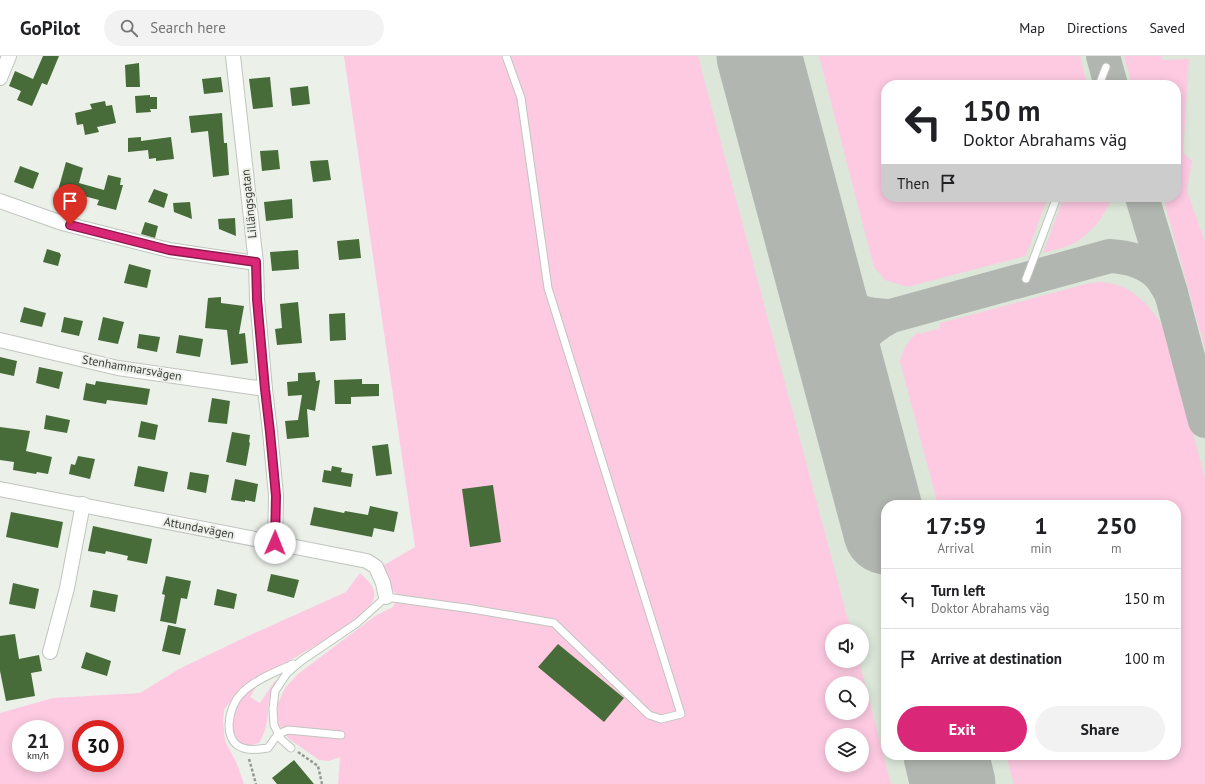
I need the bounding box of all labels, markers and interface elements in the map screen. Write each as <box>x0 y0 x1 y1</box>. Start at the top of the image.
search box <box>104 10 384 46</box>
text: GoPilot <box>20 16 80 40</box>
icon: search <box>118 17 140 39</box>
text: Search here <box>150 18 226 37</box>
text: Map <box>1019 19 1045 37</box>
text: Directions <box>1067 19 1127 37</box>
text: Saved <box>1149 19 1185 37</box>
text: 150 m <box>963 92 1040 129</box>
icon: left <box>897 96 949 148</box>
text: Doktor Abrahams väg <box>963 128 1127 151</box>
street label: Lillängsgatan <box>237 169 260 239</box>
icon: arrive <box>937 172 959 194</box>
text: Then <box>897 174 929 193</box>
pin <box>53 184 87 225</box>
icon: arrive <box>59 190 81 212</box>
street label: Stenhammarsvägen <box>81 351 183 384</box>
text: 17:59 <box>925 510 986 541</box>
text: 1 <box>1034 510 1048 541</box>
text: 250 <box>1096 510 1137 541</box>
street label: Attundavägen <box>163 513 236 542</box>
position arrow <box>254 522 296 564</box>
text: Arrival <box>938 540 974 557</box>
text: min <box>1030 540 1052 557</box>
text: m <box>1111 540 1122 557</box>
text: Turn left <box>931 581 985 600</box>
icon: left <box>897 588 919 610</box>
text: 150 m <box>1124 589 1165 608</box>
text: Doktor Abrahams väg <box>931 600 1049 617</box>
map controls <box>825 624 869 772</box>
button: sound <box>825 624 869 668</box>
icon: arrive <box>897 648 919 670</box>
text: Arrive at destination <box>931 649 1062 668</box>
text: 100 m <box>1124 649 1165 668</box>
button: search <box>825 676 869 720</box>
button: Exit <box>897 706 1027 752</box>
button: Share <box>1035 706 1165 752</box>
speed limit sign: 30 <box>72 720 124 772</box>
text: 21 <box>27 728 49 754</box>
button: layers <box>825 728 869 772</box>
text: km/h <box>27 749 49 762</box>

